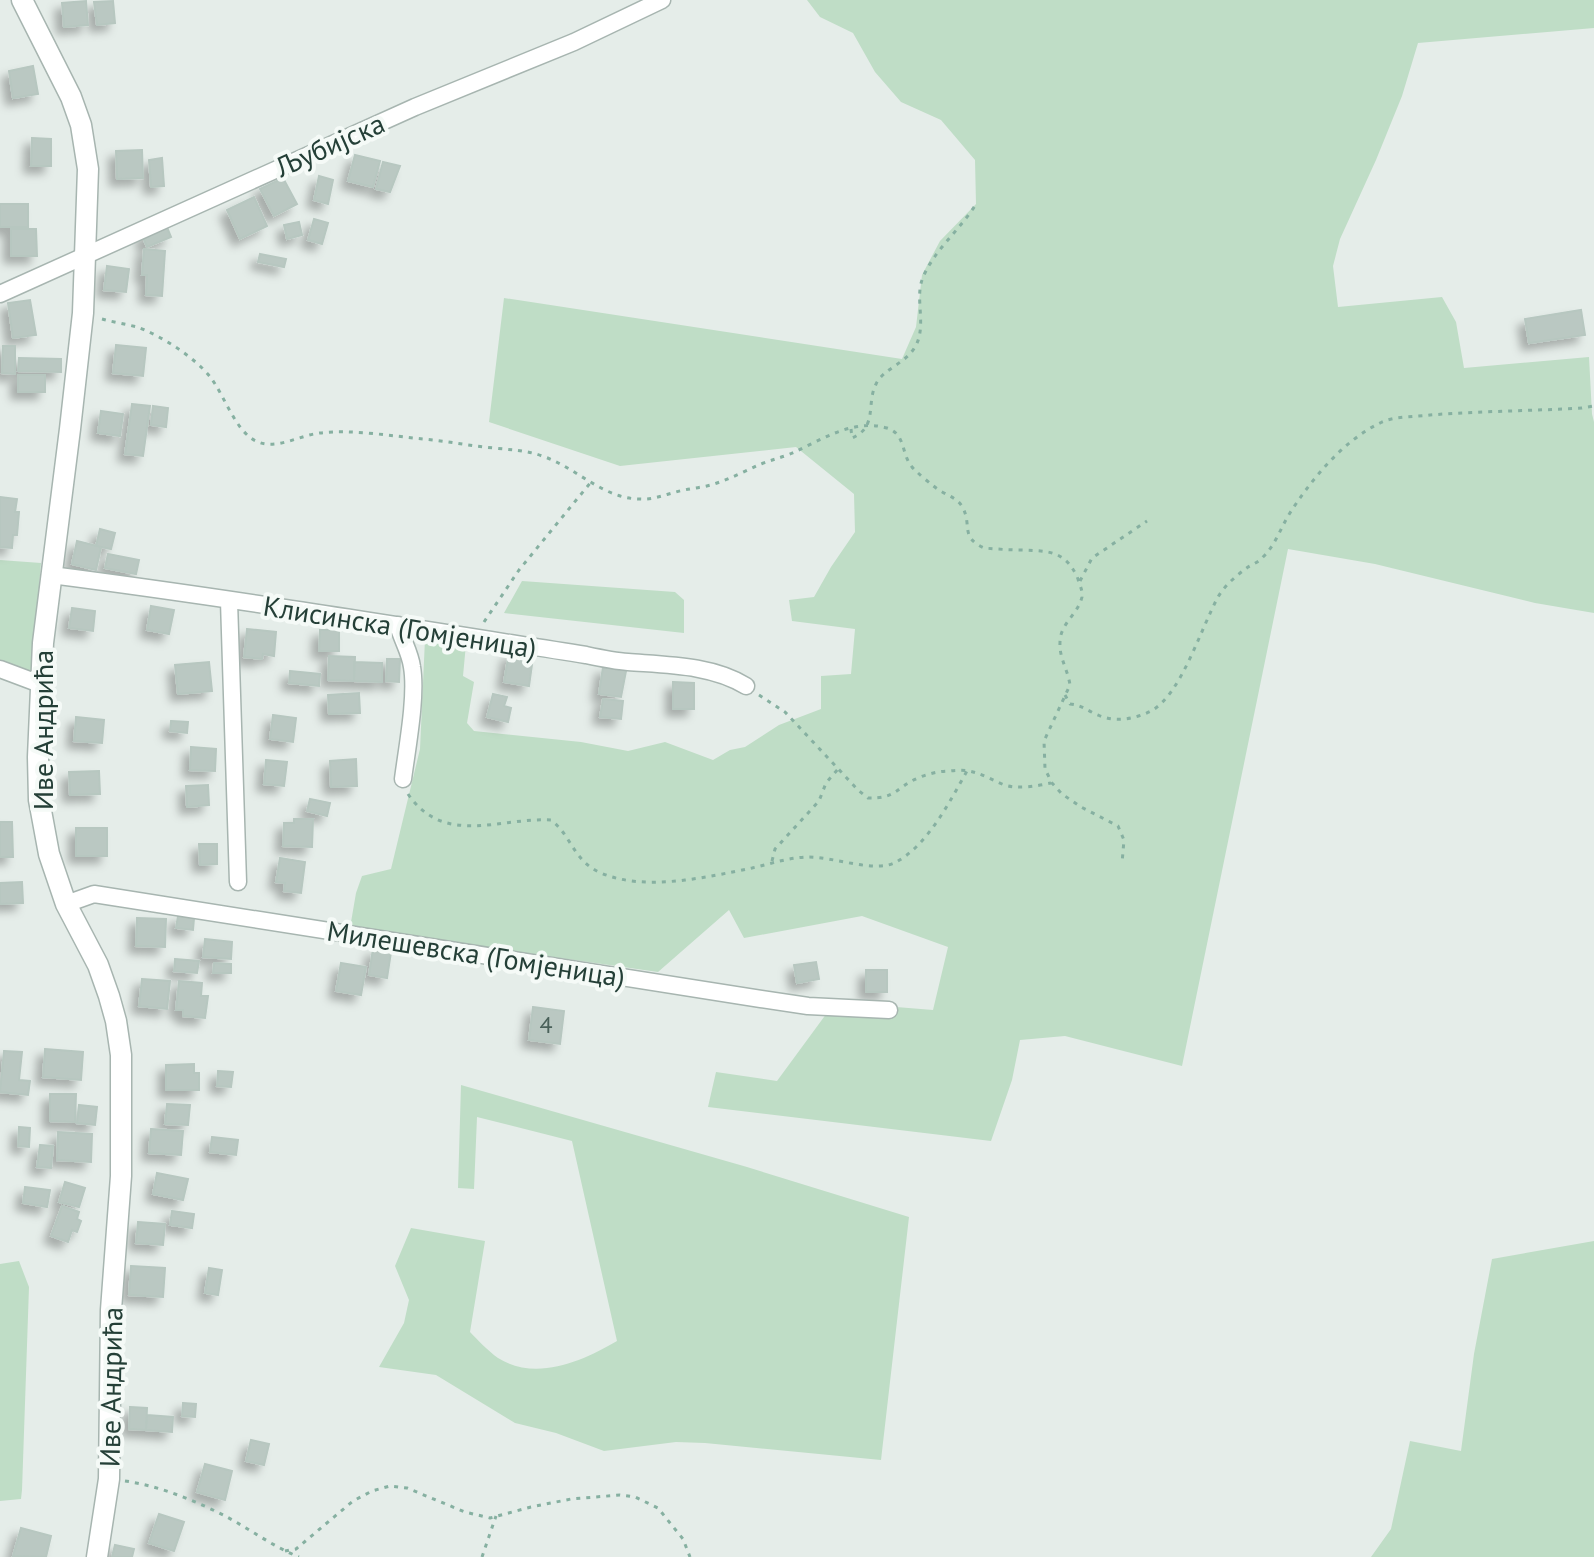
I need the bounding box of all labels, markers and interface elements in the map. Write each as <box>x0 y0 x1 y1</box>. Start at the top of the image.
street label: Љубијска <box>268 104 390 185</box>
street label: Клисинска (Гомјеница) <box>261 587 539 666</box>
street label: Иве Андрића <box>24 650 61 810</box>
street label: Милешевска (Гомјеница) <box>324 912 628 995</box>
house number: 4 <box>539 1009 553 1040</box>
street label: Иве Андрића <box>91 1307 130 1467</box>

